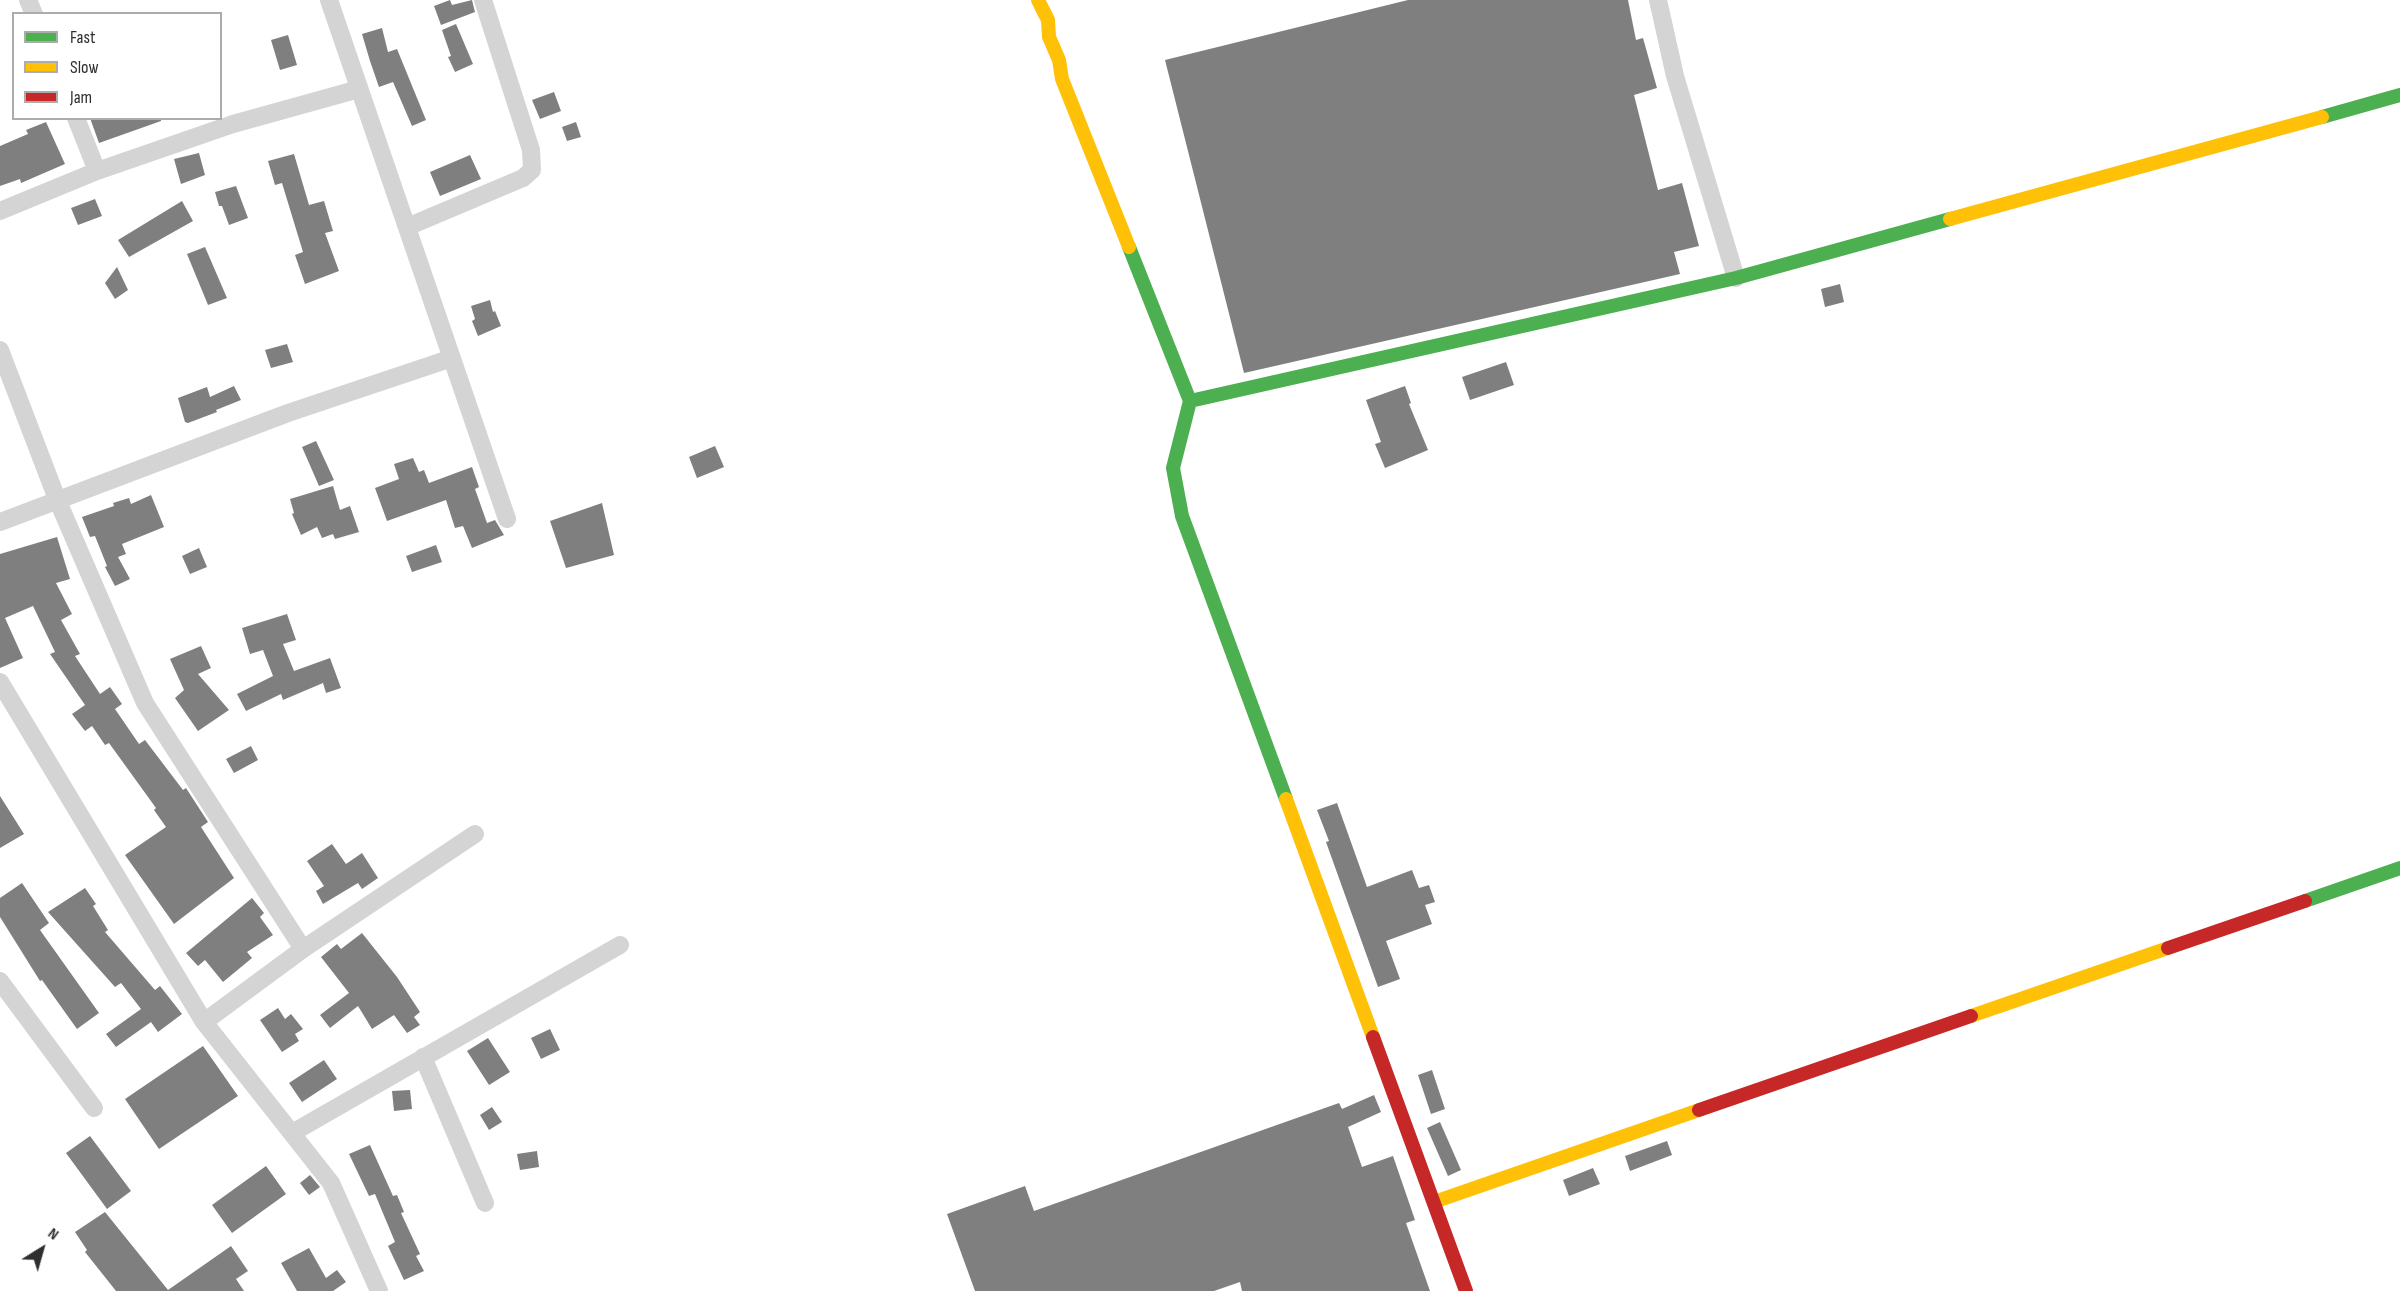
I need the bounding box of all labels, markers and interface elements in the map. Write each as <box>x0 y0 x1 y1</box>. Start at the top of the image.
legend <box>12 12 222 120</box>
text: Fast <box>70 27 95 48</box>
text: Slow <box>70 57 99 78</box>
text: Jam <box>70 87 92 108</box>
north arrow <box>12 1219 72 1279</box>
text: N <box>44 1224 62 1244</box>

